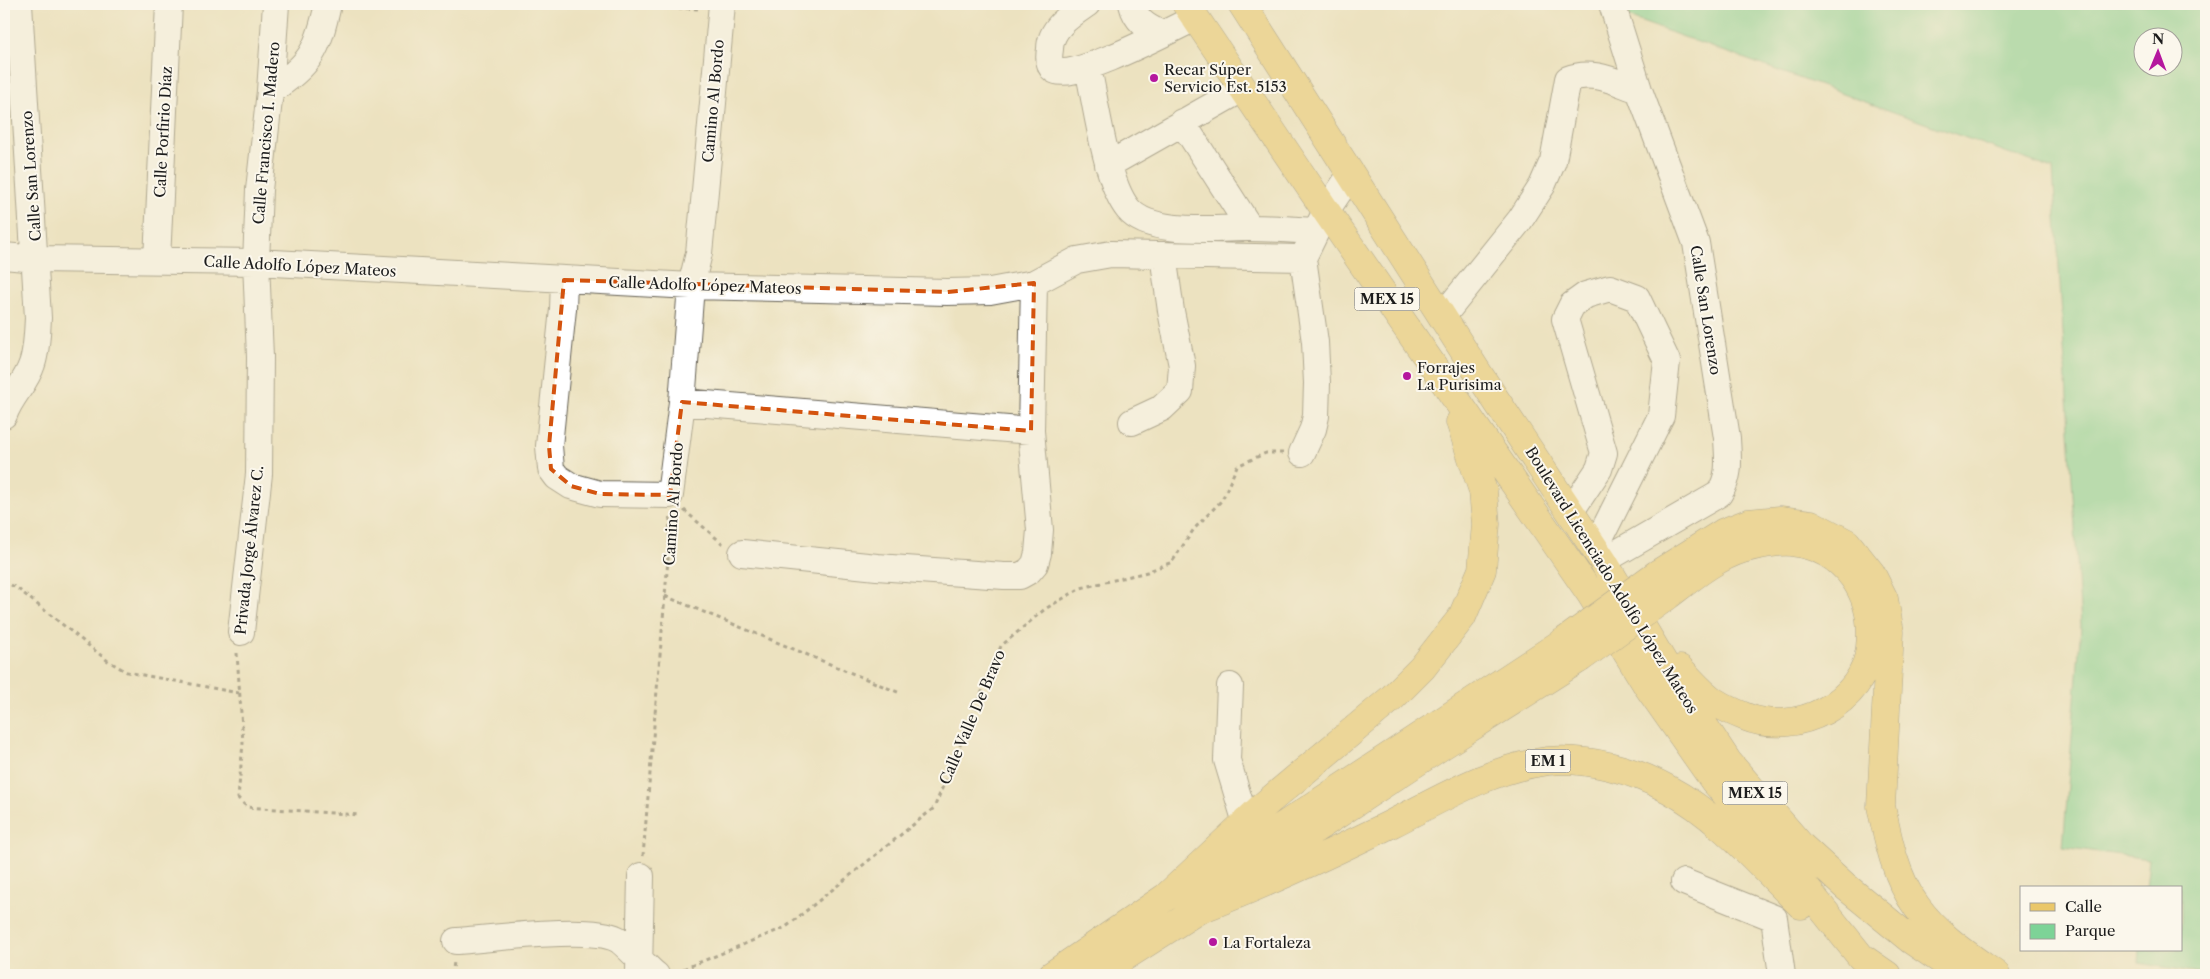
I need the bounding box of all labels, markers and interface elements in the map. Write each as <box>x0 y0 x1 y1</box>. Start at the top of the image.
north arrow <box>2132 28 2182 78</box>
text: N <box>2152 30 2164 48</box>
street label: Camino Al Bordo <box>698 39 728 163</box>
street label: Calle Francisco I. Madero <box>249 41 283 225</box>
place label: Recar Súper Servicio Est. 5153 <box>1164 60 1287 96</box>
street label: Calle Porfirio Díaz <box>150 65 176 198</box>
marker: Recar Súper Servicio Est. 5153 <box>1148 72 1160 84</box>
street label: Calle San Lorenzo <box>17 110 45 242</box>
street label: Calle San Lorenzo <box>1686 244 1726 376</box>
street label: Calle Adolfo López Mateos <box>203 251 397 281</box>
street label: Calle Adolfo López Mateos <box>608 272 802 298</box>
road number: MEX 15 <box>1354 288 1420 310</box>
place label: Forrajes La Purisima <box>1417 358 1502 394</box>
marker: Forrajes La Purisima <box>1401 370 1413 382</box>
street label: Camino Al Bordo <box>659 442 687 566</box>
street label: Boulevard Licenciado Adolfo López Mateos <box>1521 443 1703 717</box>
street label: Privada Jorge Álvarez C. <box>231 464 267 636</box>
street label: Calle Valle De Bravo <box>935 647 1009 787</box>
road number: EM 1 <box>1526 749 1570 772</box>
road number: MEX 15 <box>1722 781 1788 804</box>
legend <box>2020 886 2182 952</box>
text: Calle <box>2065 897 2102 916</box>
text: Parque <box>2065 921 2115 940</box>
place label: La Fortaleza <box>1223 933 1311 952</box>
marker: La Fortaleza <box>1207 936 1219 948</box>

